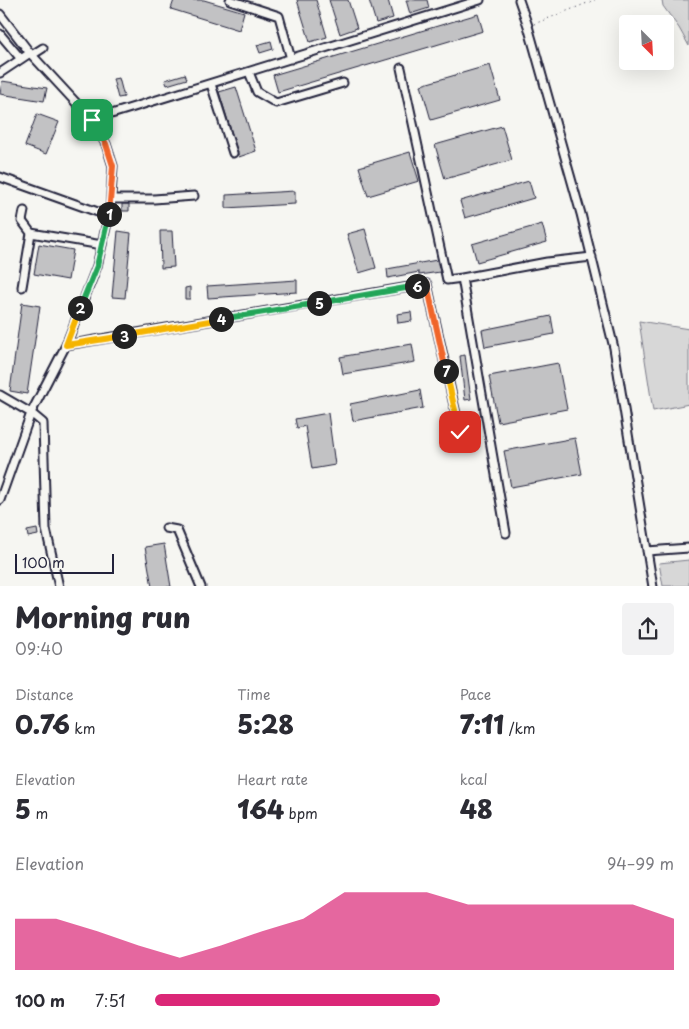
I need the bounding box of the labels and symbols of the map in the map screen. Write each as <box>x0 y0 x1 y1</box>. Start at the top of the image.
north arrow <box>619 15 674 70</box>
pin <box>71 99 113 141</box>
pin: 1 <box>96 202 122 226</box>
pin: 6 <box>404 274 430 298</box>
pin: 5 <box>306 290 332 316</box>
pin: 2 <box>68 296 92 320</box>
pin: 4 <box>208 306 234 332</box>
pin: 3 <box>112 324 136 348</box>
pin: 7 <box>434 358 458 384</box>
pin <box>439 411 481 453</box>
scale bar <box>15 552 114 575</box>

